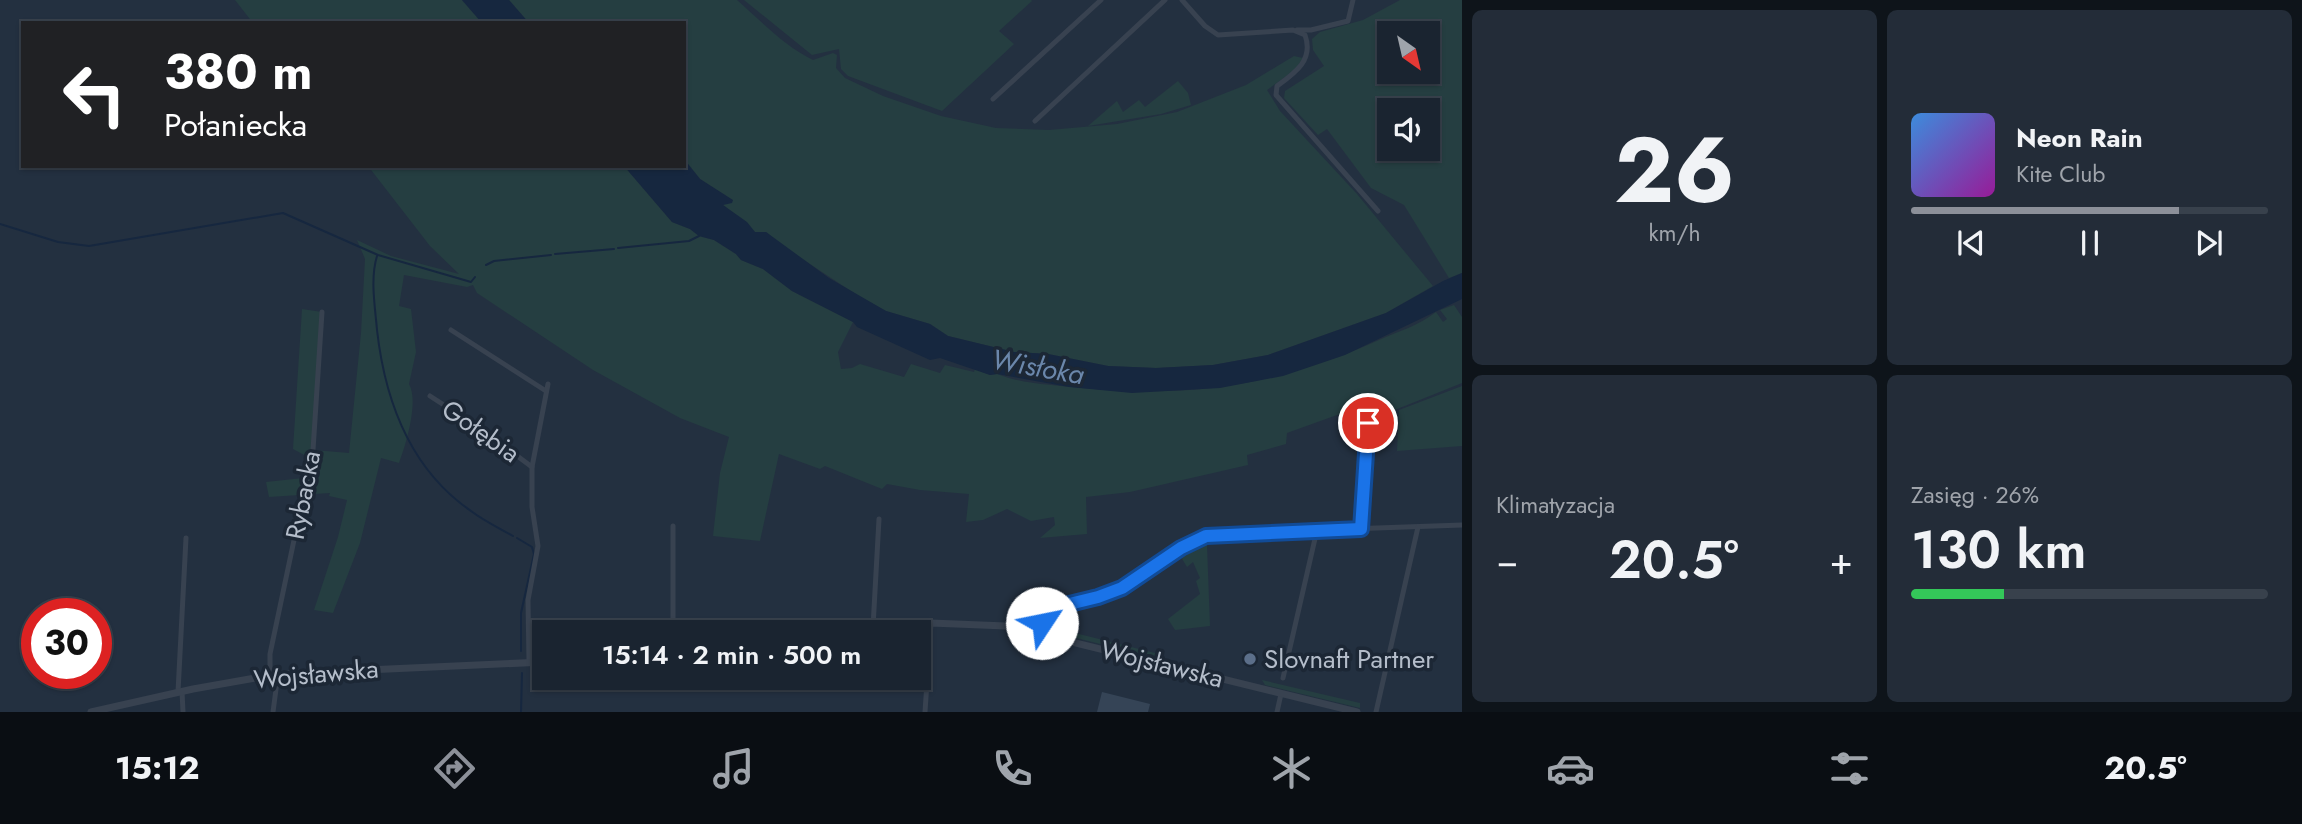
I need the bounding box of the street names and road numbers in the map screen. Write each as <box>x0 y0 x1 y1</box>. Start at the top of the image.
street label: Gołębia <box>434 390 528 472</box>
street label: Rybacka <box>276 447 330 543</box>
street label: Wojsławska <box>1097 630 1227 698</box>
street label: Wojsławska <box>252 650 380 698</box>

